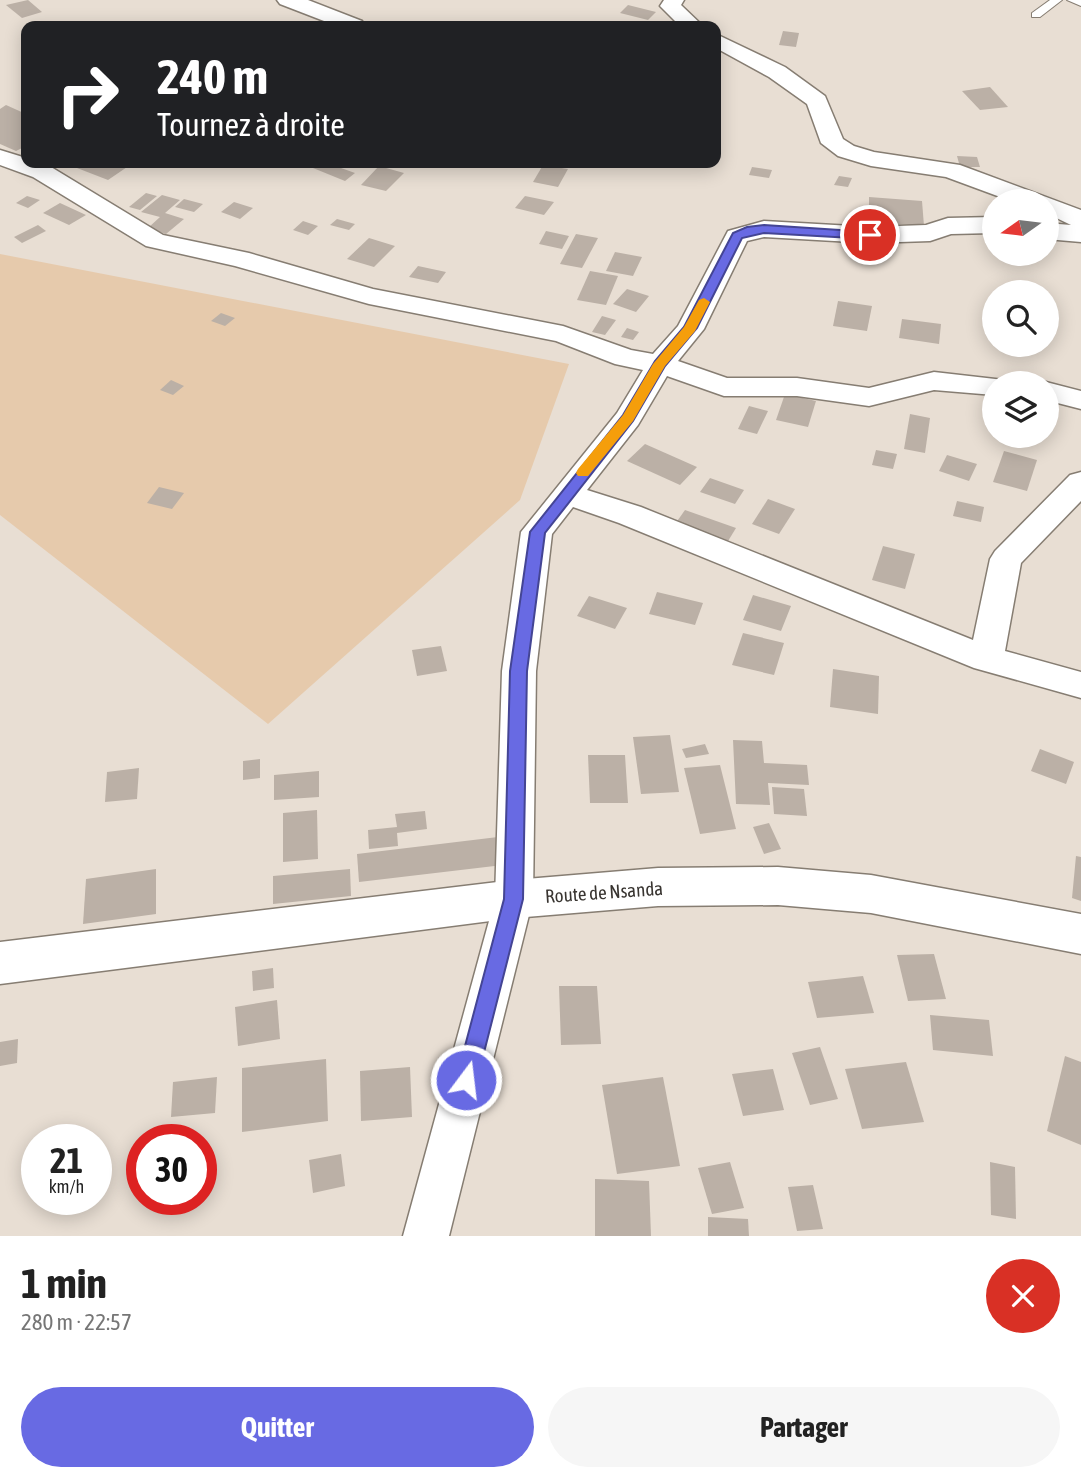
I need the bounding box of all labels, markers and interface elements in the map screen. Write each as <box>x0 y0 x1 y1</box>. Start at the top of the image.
text: 240 m <box>157 48 268 104</box>
icon: right <box>42 49 133 140</box>
text: Tournez à droite <box>157 106 345 143</box>
north arrow <box>982 189 1059 266</box>
map controls <box>982 189 1059 448</box>
pin <box>840 205 900 265</box>
icon: arrive <box>851 216 889 254</box>
button: search <box>982 280 1059 357</box>
button: layers <box>982 371 1059 448</box>
street label: Route de Nsanda <box>544 877 664 907</box>
position arrow <box>429 1043 503 1117</box>
speed limit sign: 30 <box>126 1124 217 1215</box>
text: 21 <box>50 1140 83 1180</box>
text: km/h <box>49 1176 84 1197</box>
text: 1 min <box>21 1259 107 1307</box>
button: close <box>986 1259 1060 1333</box>
text: 280 m · 22:57 <box>21 1309 132 1335</box>
button: Quitter <box>21 1387 534 1467</box>
button: Partager <box>548 1387 1060 1467</box>

